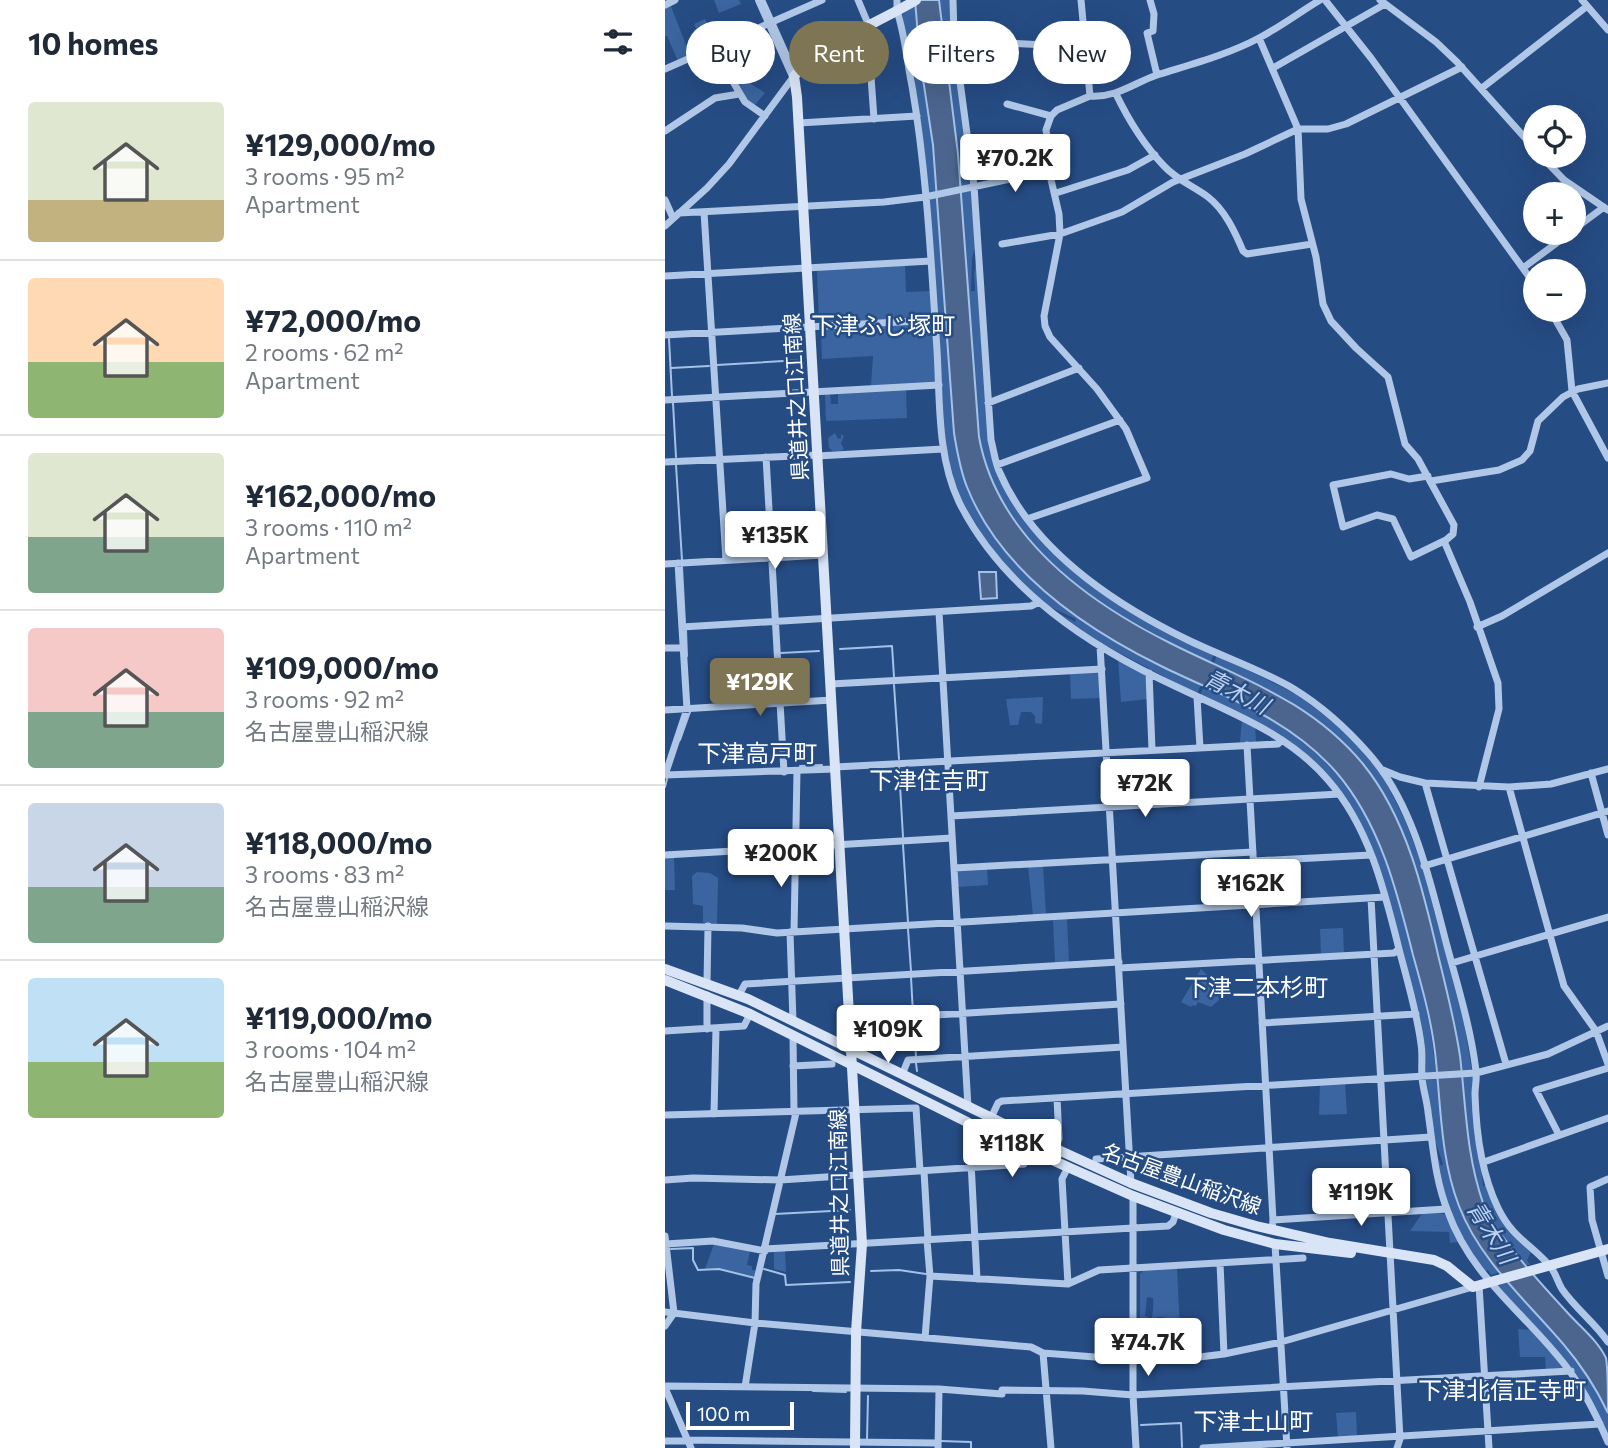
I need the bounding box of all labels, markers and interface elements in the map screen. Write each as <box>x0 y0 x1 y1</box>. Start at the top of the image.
chip: Buy <box>686 21 775 84</box>
chip: Rent <box>789 21 889 84</box>
chip: Filters <box>903 21 1019 84</box>
chip: New <box>1033 21 1131 84</box>
icon: filters <box>599 23 637 61</box>
text: 10 homes <box>28 24 158 61</box>
map controls <box>1523 105 1586 322</box>
button: locate <box>1523 105 1586 168</box>
text: ¥129,000/mo <box>245 125 436 162</box>
icon: home <box>84 130 168 214</box>
pin: ¥70.2K <box>958 134 1072 194</box>
text: ¥70.2K <box>976 143 1054 171</box>
text: 3 rooms · 95 m² <box>245 162 404 190</box>
button: + <box>1523 182 1586 245</box>
text: Apartment <box>245 190 360 218</box>
button: − <box>1523 259 1586 322</box>
text: ¥72,000/mo <box>245 301 421 338</box>
icon: home <box>84 306 168 390</box>
district label: 下津ふじ塚町 <box>811 310 955 339</box>
street label: 県道井之口江南線 <box>778 312 812 482</box>
text: 2 rooms · 62 m² <box>245 338 404 366</box>
text: Apartment <box>245 366 360 394</box>
text: ¥162,000/mo <box>245 476 436 513</box>
icon: home <box>84 481 168 565</box>
pin: ¥135K <box>726 512 824 571</box>
text: 3 rooms · 110 m² <box>245 513 412 541</box>
text: ¥135K <box>741 520 809 548</box>
text: Apartment <box>245 541 360 569</box>
text: ¥109,000/mo <box>245 648 439 685</box>
icon: home <box>84 656 168 740</box>
pin: ¥129K <box>711 658 809 718</box>
water label: 青木川 <box>1200 663 1277 720</box>
text: ¥129K <box>726 667 794 695</box>
text: 3 rooms · 92 m² <box>245 685 404 713</box>
text: 名古屋豊山稲沢線 <box>245 717 429 745</box>
district label: 下津高戸町 <box>697 738 817 767</box>
pin: ¥72K <box>1104 760 1186 819</box>
district label: 下津住吉町 <box>869 765 989 794</box>
text: ¥72K <box>1117 768 1173 796</box>
text: ¥118,000/mo <box>245 823 433 860</box>
pin: ¥200K <box>732 830 830 889</box>
icon: home <box>84 831 168 915</box>
text: ¥200K <box>744 838 818 866</box>
text: 3 rooms · 83 m² <box>245 860 404 888</box>
pin: ¥162K <box>1202 860 1300 919</box>
text: ¥162K <box>1217 868 1285 896</box>
text: 名古屋豊山稲沢線 <box>245 892 429 920</box>
district label: 下津二本杉町 <box>1184 972 1328 1001</box>
text: ¥119,000/mo <box>245 998 432 1035</box>
icon: home <box>84 1006 168 1090</box>
pin: ¥109K <box>839 1006 937 1065</box>
text: ¥109K <box>853 1014 923 1042</box>
text: 3 rooms · 104 m² <box>245 1035 416 1063</box>
text: 名古屋豊山稲沢線 <box>245 1067 429 1095</box>
street label: 県道井之口江南線 <box>824 1109 852 1277</box>
pin: ¥118K <box>963 1120 1061 1179</box>
text: ¥118K <box>979 1128 1045 1156</box>
street label: 名古屋豊山稲沢線 <box>1099 1138 1265 1218</box>
pin: ¥119K <box>1312 1168 1410 1228</box>
text: ¥119K <box>1328 1177 1394 1205</box>
water label: 青木川 <box>1462 1195 1524 1271</box>
pin: ¥74.7K <box>1091 1318 1205 1378</box>
text: ¥74.7K <box>1111 1327 1185 1355</box>
district label: 下津北信正寺町 <box>1418 1375 1586 1404</box>
scale bar <box>686 1399 795 1431</box>
text: 100 m <box>697 1402 750 1425</box>
district label: 下津土山町 <box>1193 1406 1313 1435</box>

